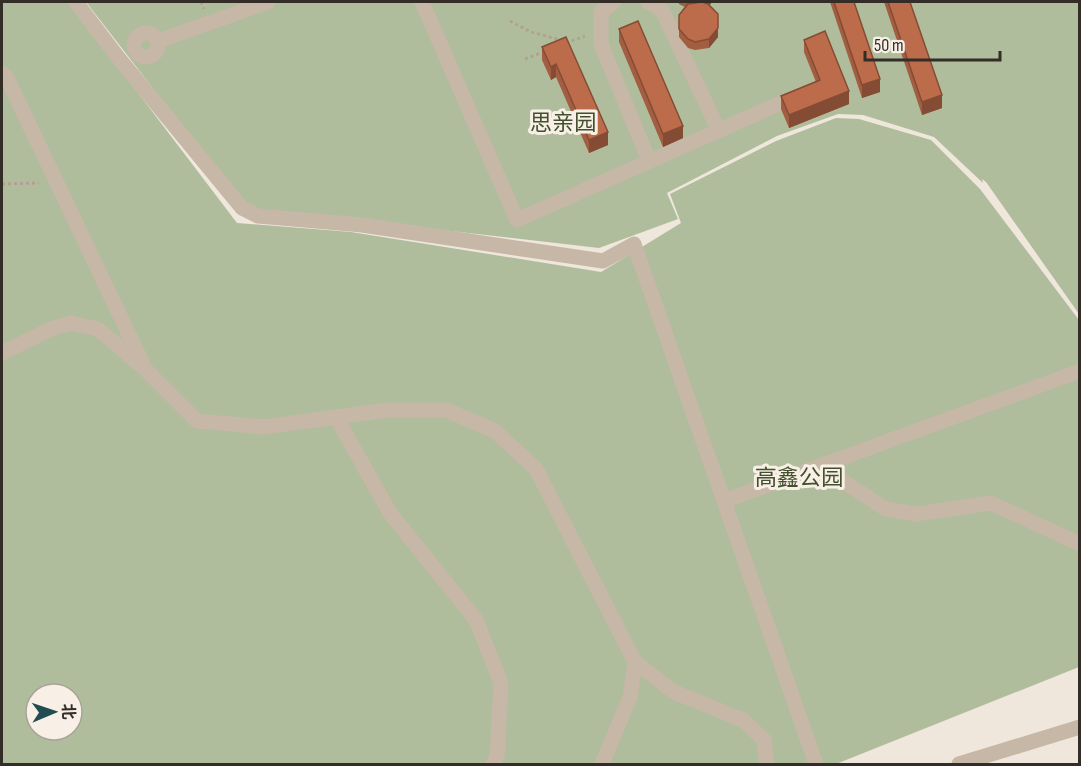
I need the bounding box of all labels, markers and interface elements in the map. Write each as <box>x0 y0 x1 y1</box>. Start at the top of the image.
scale bar <box>865 24 1000 62</box>
text: 50 m <box>874 35 904 56</box>
park label: 思亲园 <box>530 110 596 137</box>
park label: 高鑫公园 <box>755 465 843 492</box>
north arrow <box>24 682 84 742</box>
text: 北 <box>58 703 77 720</box>

